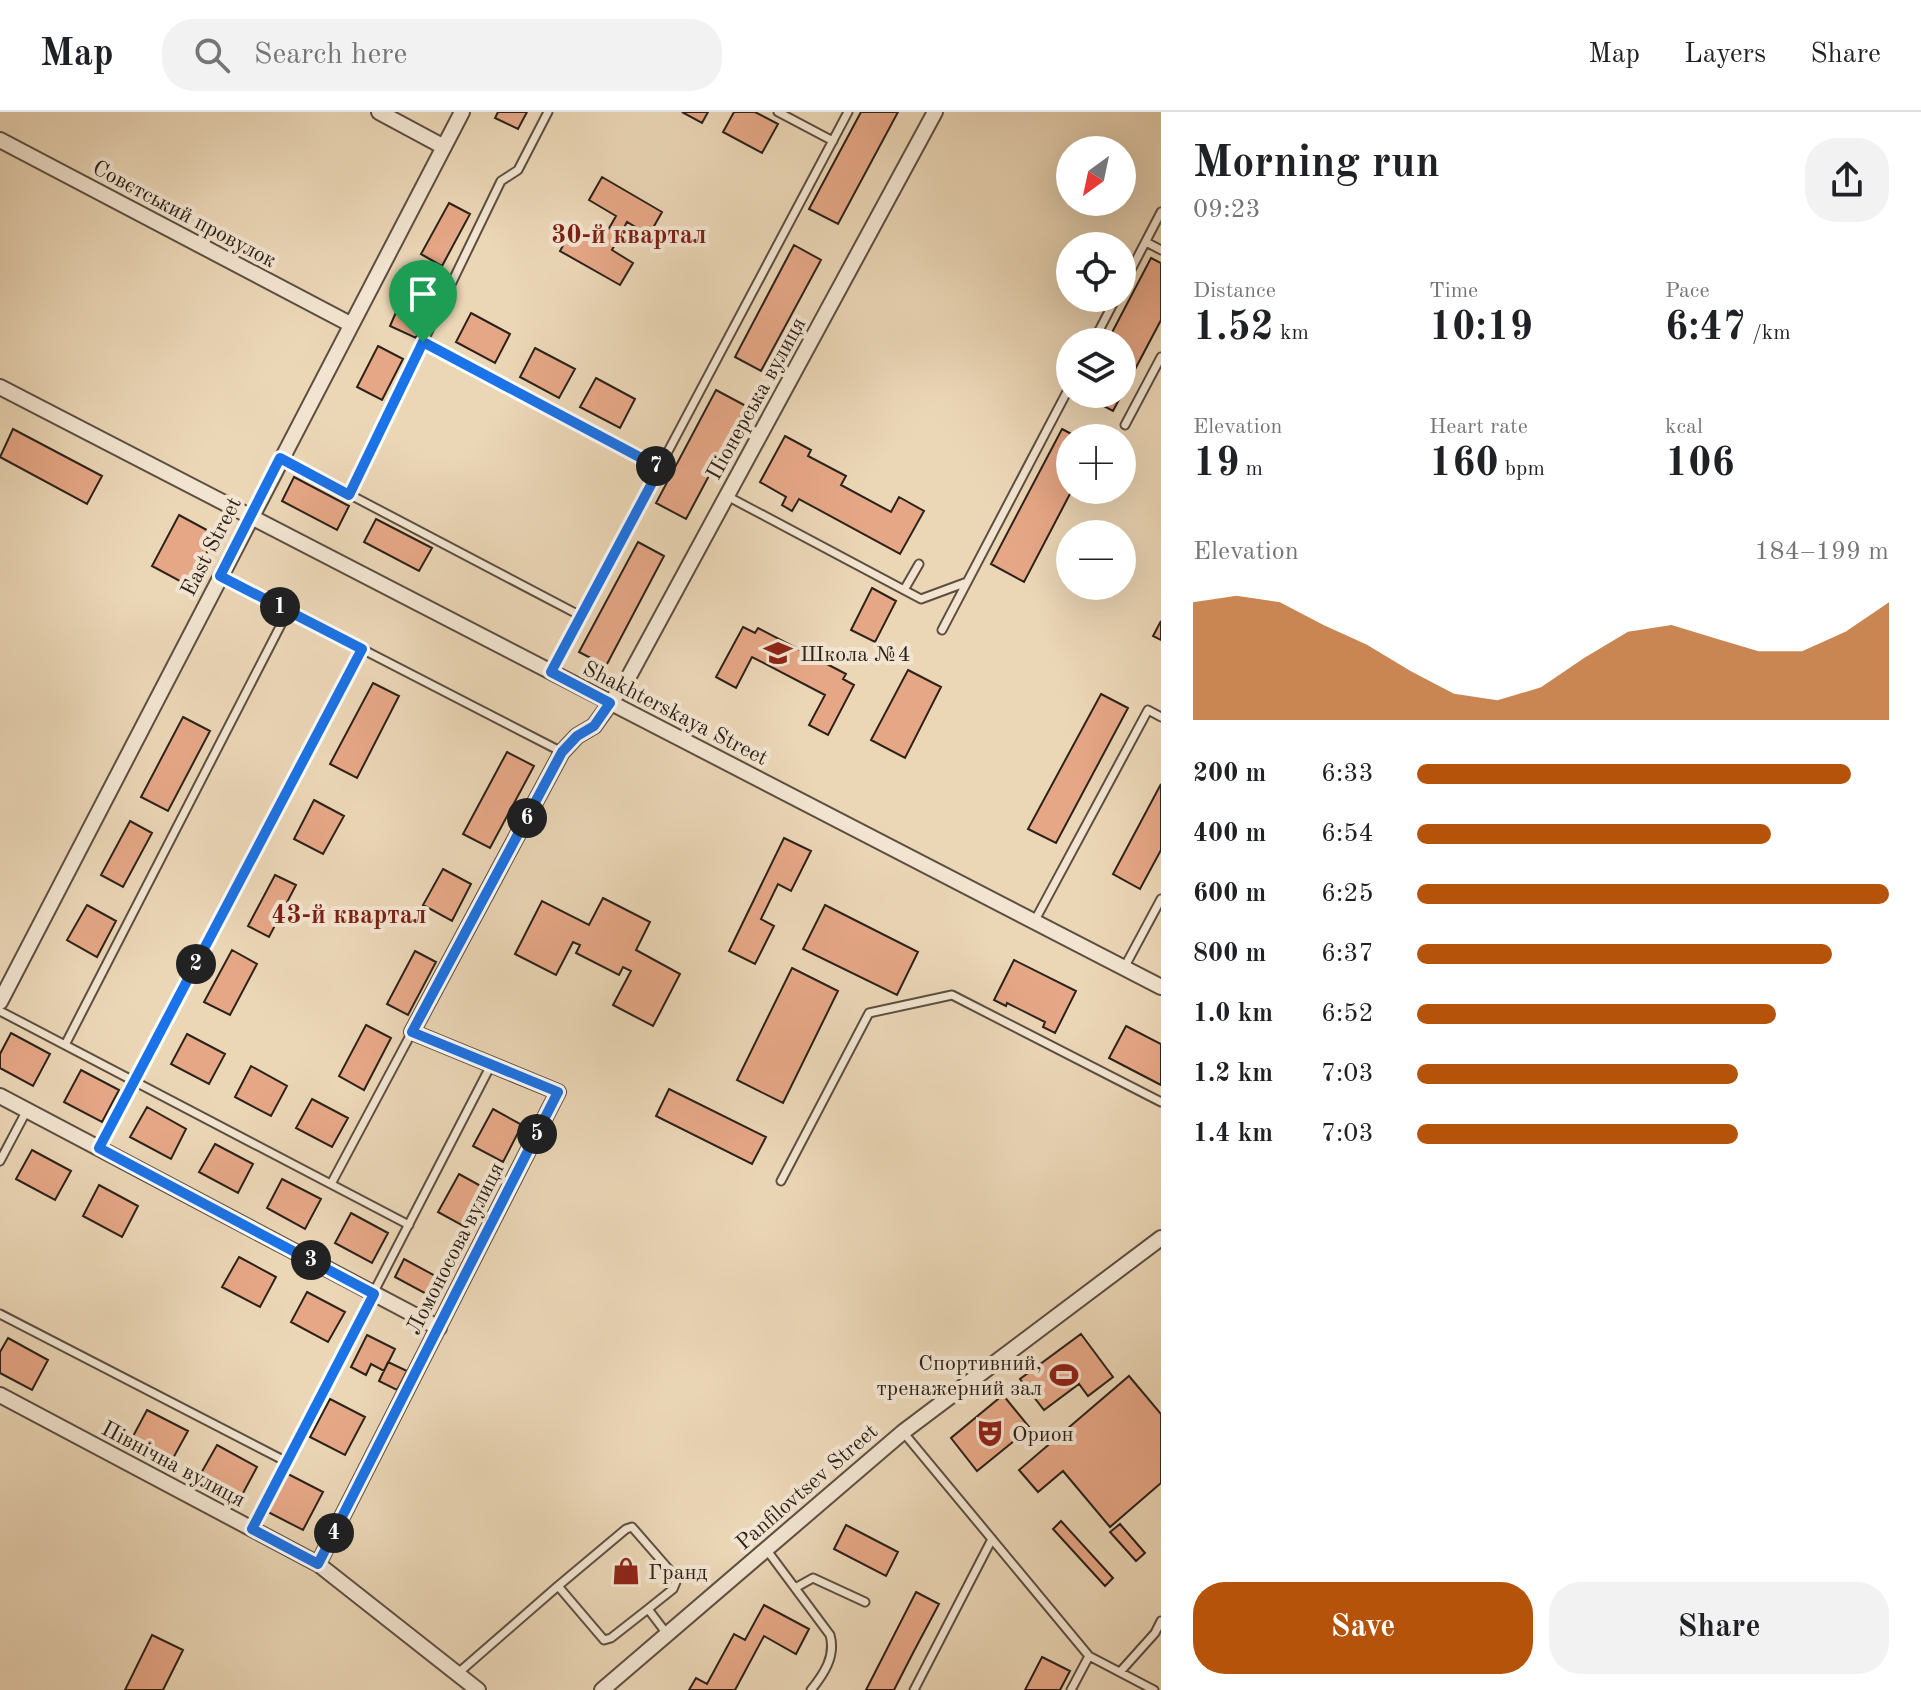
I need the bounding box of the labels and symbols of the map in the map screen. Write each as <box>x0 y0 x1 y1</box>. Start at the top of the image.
north arrow <box>1056 136 1136 216</box>
street label: Совєтський провулок <box>89 157 279 272</box>
district label: 30-й квартал <box>551 223 707 249</box>
pin <box>389 260 457 342</box>
street label: Піонерська вулиця <box>703 314 810 484</box>
pin: 7 <box>636 446 676 486</box>
street label: East Street <box>178 494 246 600</box>
pin: 1 <box>260 587 300 627</box>
school or university icon: Школа №4 <box>763 638 793 668</box>
place label: Школа №4 <box>800 644 911 666</box>
street label: Shakhterskaya Street <box>579 658 771 770</box>
pin: 6 <box>507 798 547 838</box>
district label: 43-й квартал <box>271 903 427 929</box>
pin: 2 <box>176 944 216 984</box>
pin: 5 <box>517 1114 557 1154</box>
street label: Ломоносова вулиця <box>403 1159 509 1339</box>
pin: 3 <box>291 1240 331 1280</box>
place label: Спортивний, тренажерний зал <box>876 1353 1042 1400</box>
sports icon: Спортивний, тренажерний зал <box>1049 1360 1079 1390</box>
street label: Північна вулиця <box>98 1418 249 1512</box>
theatre icon: Орион <box>975 1418 1005 1448</box>
street label: Panfilovtsev Street <box>732 1420 882 1555</box>
place label: Орион <box>1012 1424 1074 1446</box>
pin: 4 <box>314 1513 354 1553</box>
shop icon: Гранд <box>611 1556 641 1586</box>
place label: Гранд <box>648 1562 708 1584</box>

